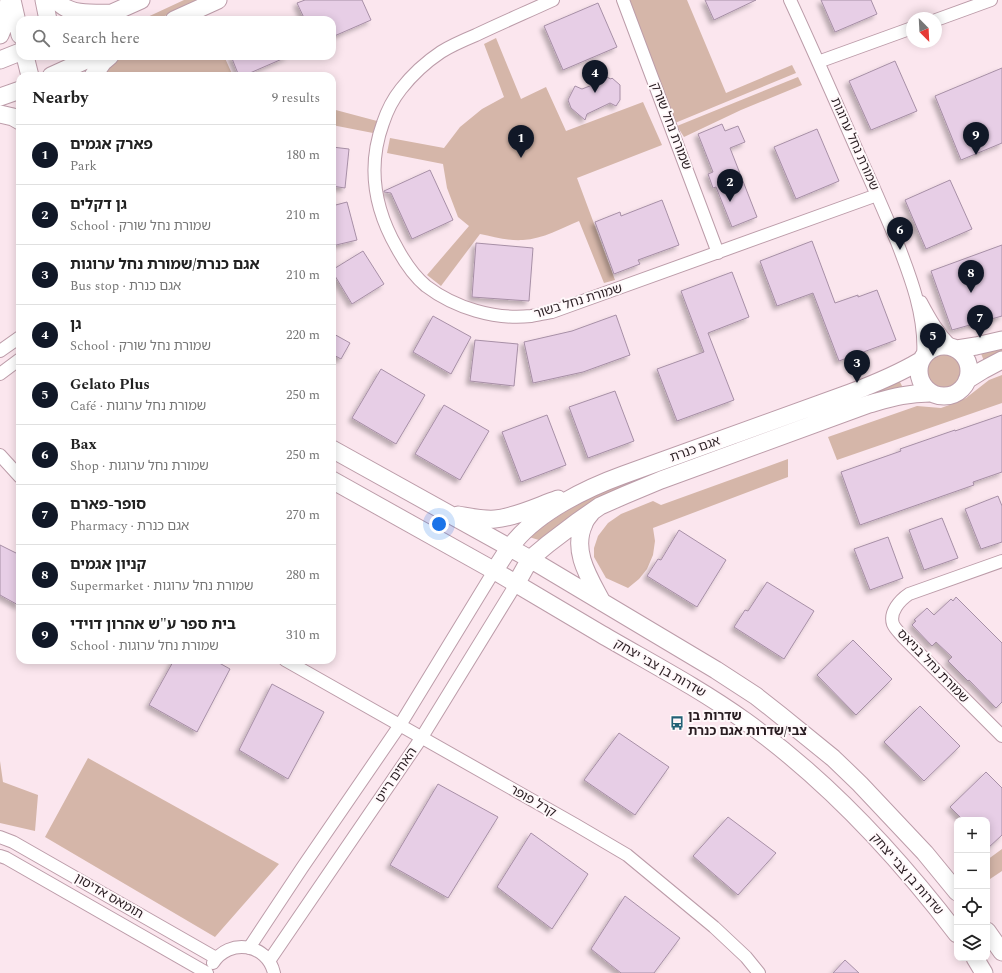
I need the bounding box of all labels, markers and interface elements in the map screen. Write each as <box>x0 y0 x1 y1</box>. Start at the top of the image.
north arrow <box>906 12 942 48</box>
search box <box>16 16 336 60</box>
icon: search <box>30 27 52 49</box>
text: Search here <box>62 27 140 50</box>
pin: 4 <box>582 60 608 93</box>
street label: שמורת נחל שורק <box>645 79 697 173</box>
text: Nearby <box>32 85 88 111</box>
text: 9 results <box>272 88 320 108</box>
street label: שמורת נחל ערוגות <box>825 94 885 194</box>
pin: 9 <box>963 122 989 155</box>
pin: 1 <box>508 125 534 158</box>
text: פארק אגמים <box>70 133 153 156</box>
text: 1 <box>41 145 49 165</box>
text: 180 m <box>286 145 320 165</box>
text: Park <box>70 156 97 176</box>
pin: 2 <box>717 169 743 202</box>
text: גן דקלים <box>70 193 127 216</box>
text: 2 <box>41 205 49 225</box>
text: 210 m <box>286 205 320 225</box>
text: School · שמורת נחל שורק <box>70 216 211 236</box>
pin: 6 <box>887 217 913 250</box>
text: אגם כנרת/שמורת נחל ערוגות <box>70 253 260 276</box>
pin: 8 <box>958 260 984 293</box>
text: 3 <box>41 265 49 285</box>
text: 210 m <box>286 265 320 285</box>
text: Bus stop · אגם כנרת <box>70 276 181 296</box>
street label: שמורת נחל בשור <box>531 278 625 324</box>
pin: 7 <box>967 305 993 338</box>
text: גן <box>70 313 82 336</box>
pin: 5 <box>920 323 946 356</box>
text: 4 <box>41 325 49 345</box>
text: 220 m <box>286 325 320 345</box>
text: School · שמורת נחל שורק <box>70 336 211 356</box>
pin: 3 <box>844 350 870 383</box>
text: Gelato Plus <box>70 373 150 396</box>
text: 5 <box>41 385 49 405</box>
text: 250 m <box>286 385 320 405</box>
text: Café · שמורת נחל ערוגות <box>70 396 206 416</box>
street label: אגם כנרת <box>667 431 723 467</box>
text: Bax <box>70 433 97 456</box>
text: 6 <box>41 445 49 465</box>
text: 250 m <box>286 445 320 465</box>
text: Shop · שמורת נחל ערוגות <box>70 456 209 476</box>
text: סופר-פארם <box>70 493 146 516</box>
text: 7 <box>41 505 49 525</box>
text: 270 m <box>286 505 320 525</box>
your location <box>429 514 449 534</box>
text: Pharmacy · אגם כנרת <box>70 516 189 536</box>
text: קניון אגמים <box>70 553 146 576</box>
text: 8 <box>41 565 49 585</box>
text: 280 m <box>286 565 320 585</box>
text: Supermarket · שמורת נחל ערוגות <box>70 576 254 596</box>
text: בית ספר ע"ש אהרון דוידי <box>70 613 236 636</box>
street label: שמורת נחל בניאס <box>892 624 974 708</box>
text: 9 <box>41 625 49 645</box>
text: 310 m <box>286 625 320 645</box>
street label: שדרות בן צבי יצחק <box>610 634 710 702</box>
text: School · שמורת נחל ערוגות <box>70 636 219 656</box>
place label: שדרות בן צבי/שדרות אגם כנרת <box>688 706 807 741</box>
bus stop icon: שדרות בן צבי/שדרות אגם כנרת <box>669 715 685 731</box>
street label: האחים רייט <box>370 743 422 807</box>
street label: קרל פופר <box>506 780 560 822</box>
map controls <box>954 817 990 961</box>
button: + <box>954 817 990 853</box>
street label: שדרות בן צבי יצחק <box>866 829 948 919</box>
button: − <box>954 853 990 889</box>
street label: תומאס אדיסון <box>71 868 147 924</box>
button: locate <box>954 889 990 925</box>
button: layers <box>954 925 990 961</box>

